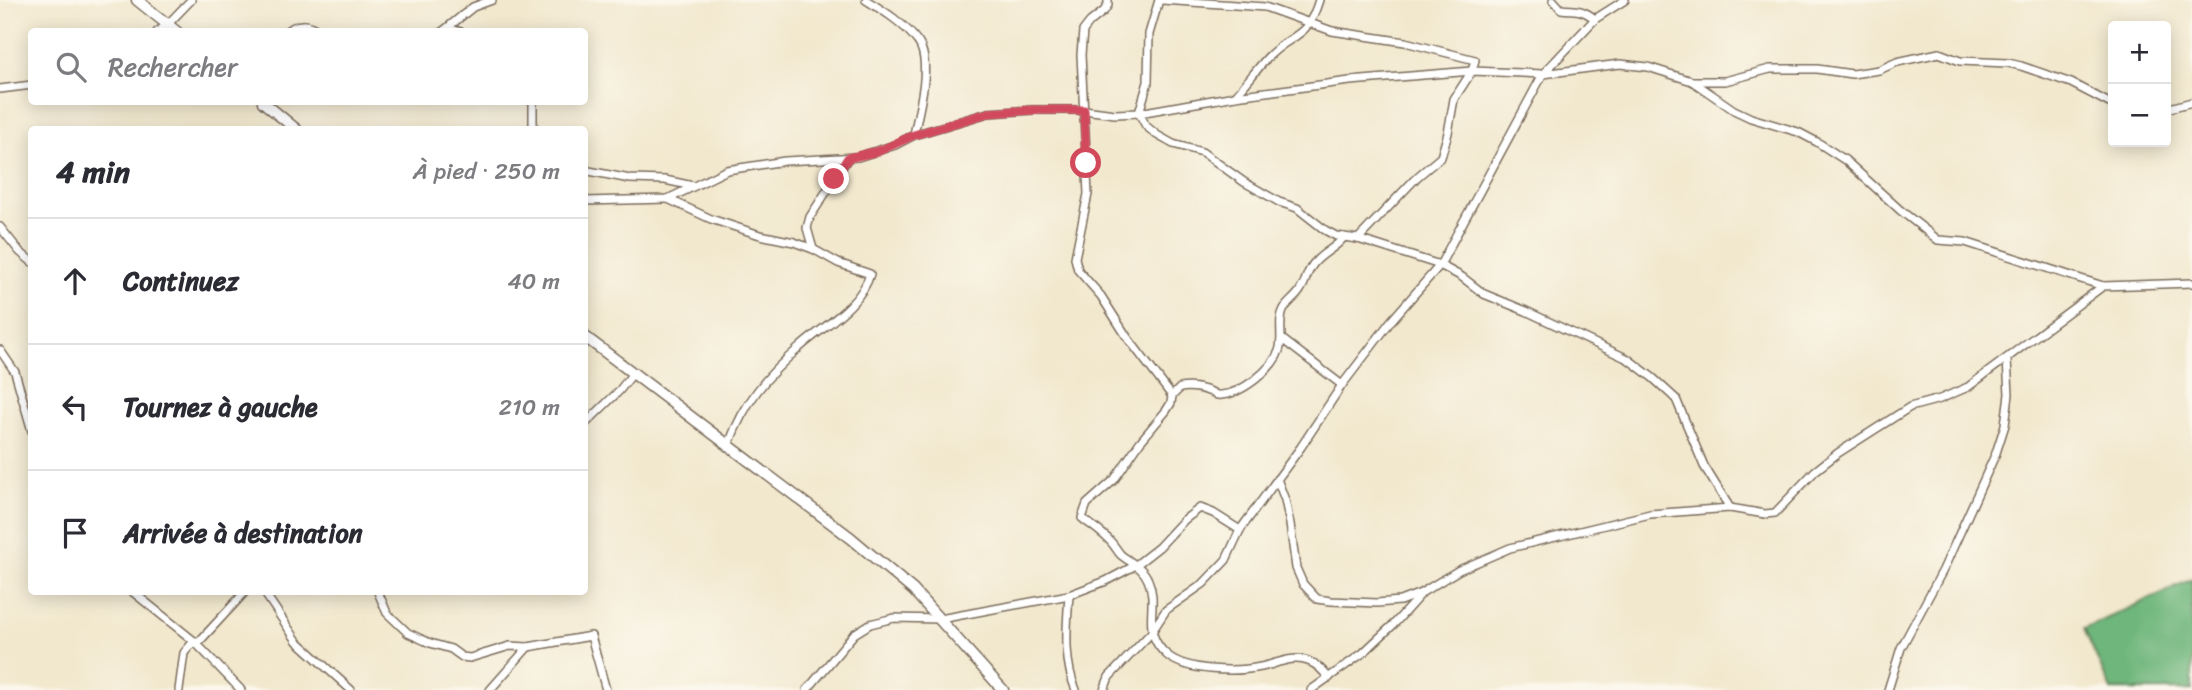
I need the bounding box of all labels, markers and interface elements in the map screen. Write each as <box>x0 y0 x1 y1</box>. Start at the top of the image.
map controls <box>2108 21 2171 147</box>
button: + <box>2108 21 2171 84</box>
search box <box>28 28 588 105</box>
text: Rechercher <box>108 44 238 90</box>
icon: search <box>52 48 90 86</box>
button: − <box>2108 84 2171 147</box>
text: 4 min <box>56 145 130 199</box>
route start <box>1070 147 1101 178</box>
text: À pied · 250 m <box>413 151 560 192</box>
route end <box>818 163 849 194</box>
text: Continuez <box>123 258 239 304</box>
text: 40 m <box>507 261 560 302</box>
icon: ahead <box>56 262 94 300</box>
text: Tournez à gauche <box>123 384 318 430</box>
text: 210 m <box>499 387 560 428</box>
icon: left <box>56 388 94 426</box>
text: Arrivée à destination <box>123 510 363 556</box>
icon: arrive <box>56 514 94 552</box>

